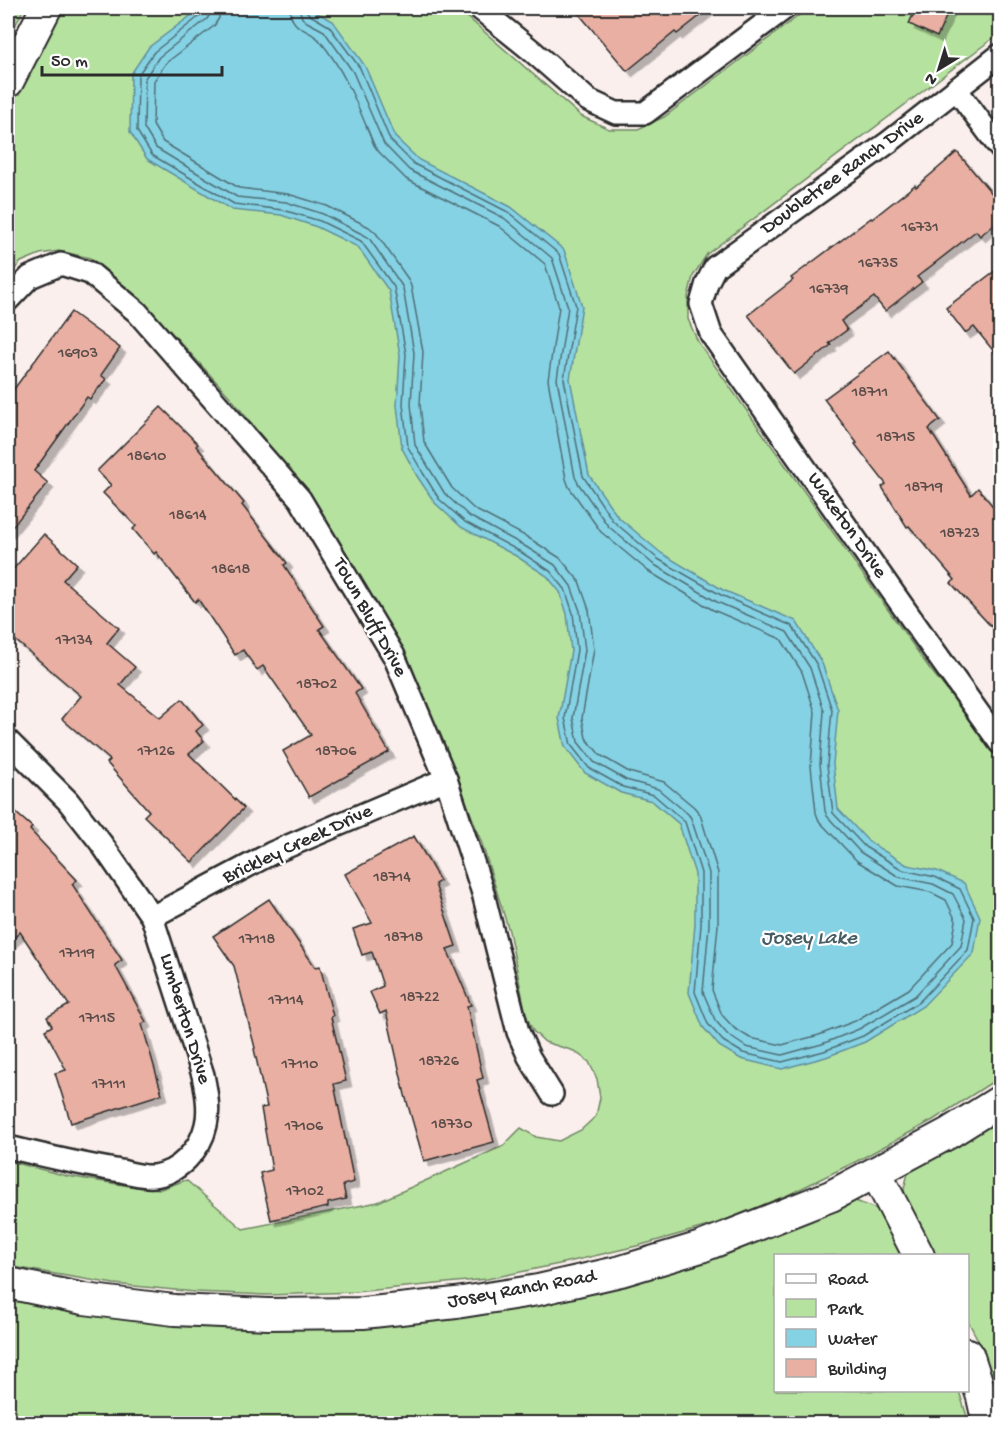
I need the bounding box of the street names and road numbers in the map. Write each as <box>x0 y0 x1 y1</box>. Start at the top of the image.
street label: Doubletree Ranch Drive <box>755 107 929 242</box>
street label: Waketon Drive <box>801 469 891 584</box>
street label: Town Bluff Drive <box>326 554 411 682</box>
street label: Brickley Creek Drive <box>219 800 377 890</box>
street label: Lumberton Drive <box>153 951 215 1088</box>
street label: Josey Ranch Road <box>446 1265 600 1314</box>

